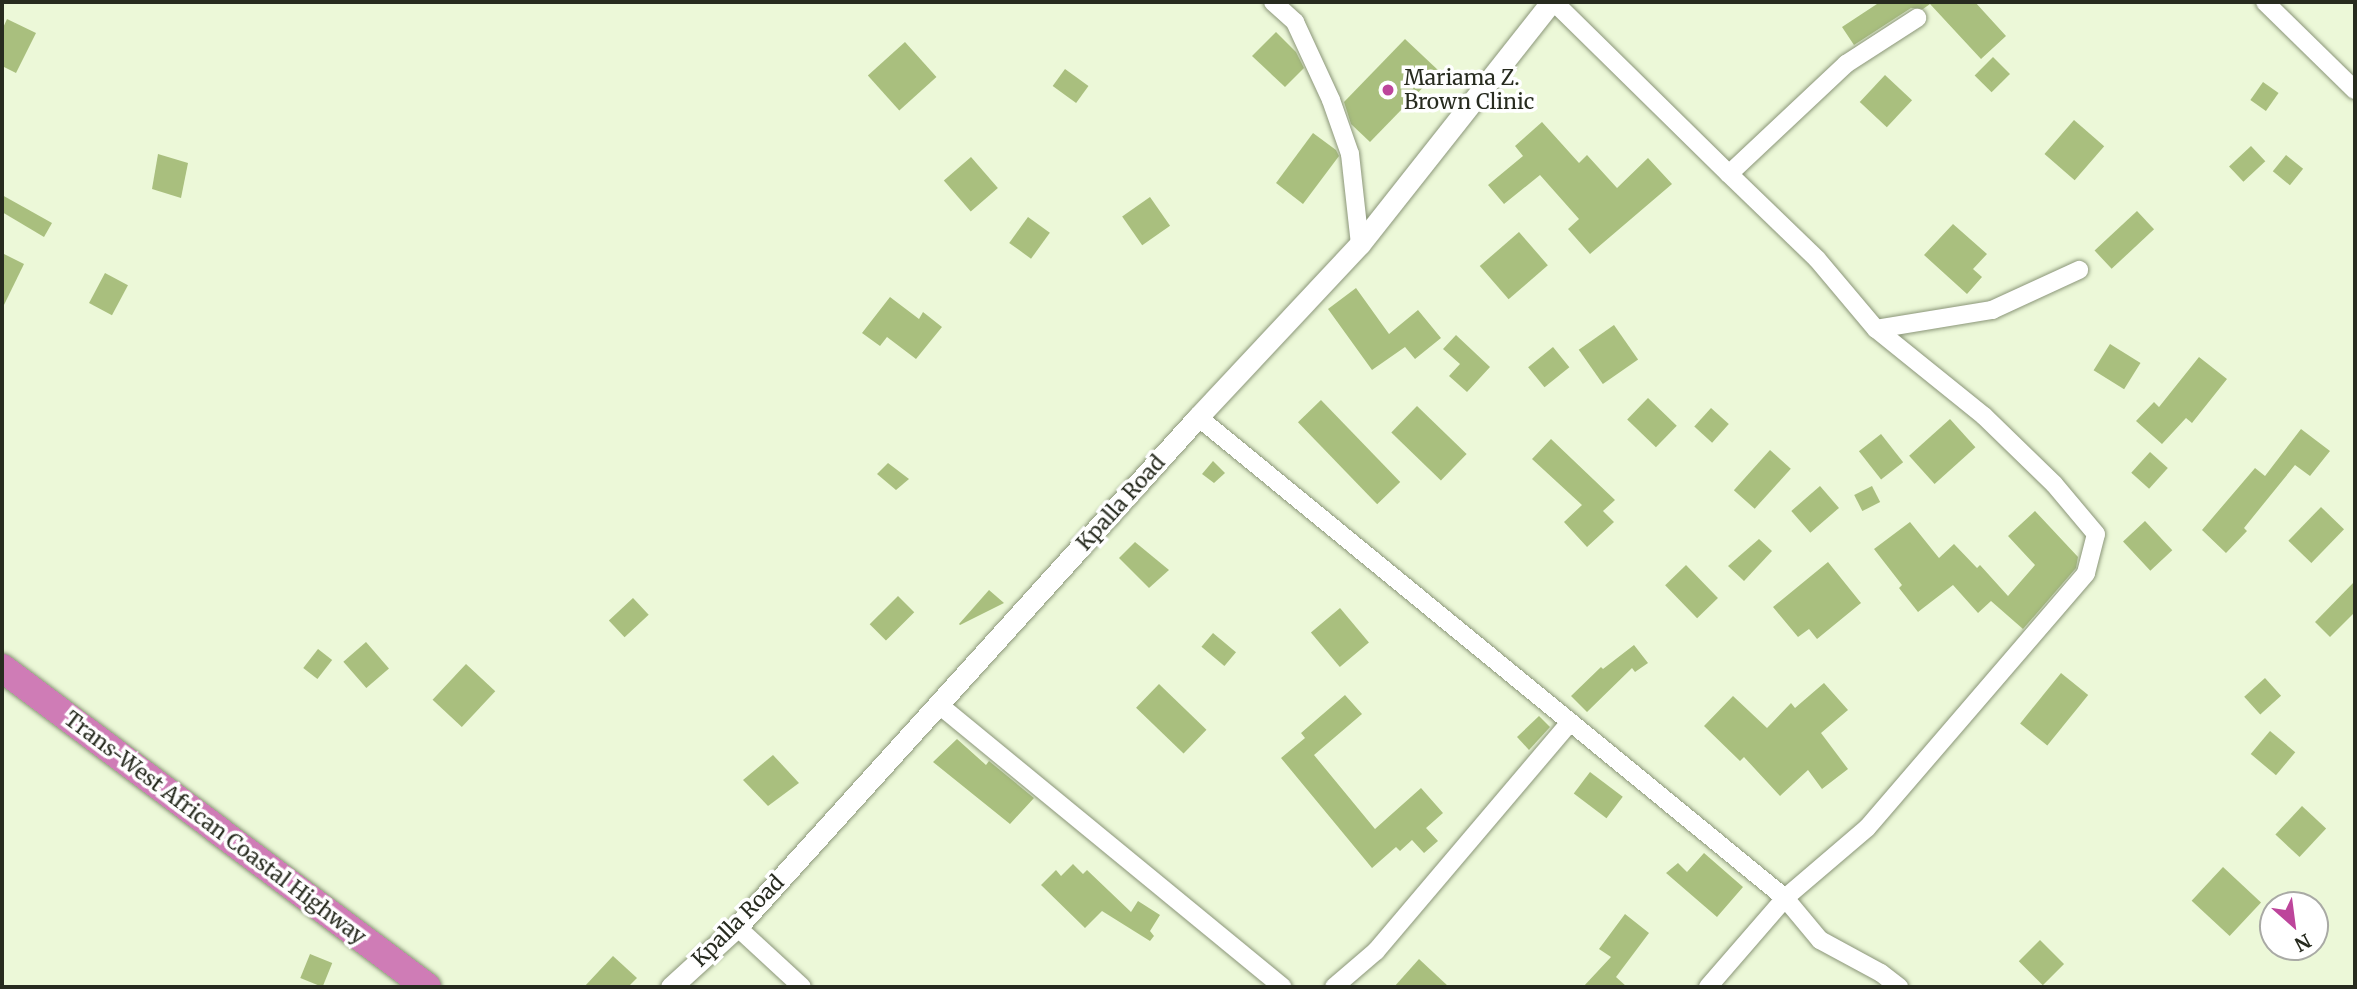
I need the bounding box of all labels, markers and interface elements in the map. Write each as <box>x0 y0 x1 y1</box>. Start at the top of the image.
place label: Mariama Z. Brown Clinic <box>1404 65 1534 115</box>
marker: Mariama Z. Brown Clinic <box>1378 80 1398 100</box>
street label: Kpalla Road <box>1072 450 1170 556</box>
street label: Trans-West African Coastal Highway <box>59 706 371 950</box>
street label: Kpalla Road <box>687 870 789 972</box>
north arrow <box>2259 891 2329 961</box>
text: N <box>2291 929 2315 957</box>

